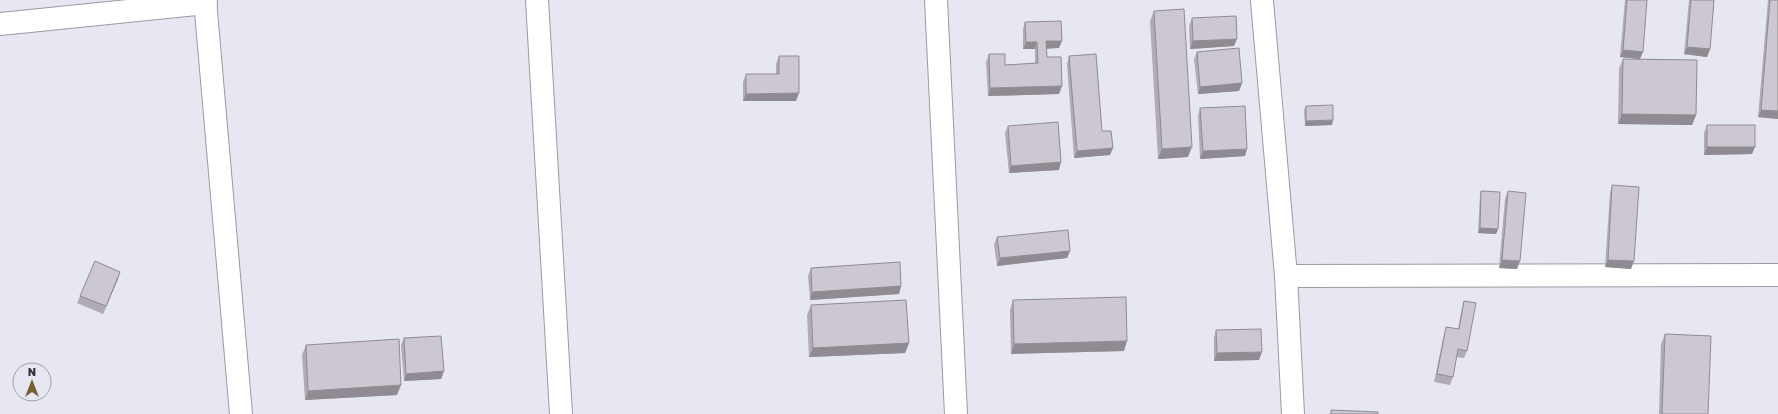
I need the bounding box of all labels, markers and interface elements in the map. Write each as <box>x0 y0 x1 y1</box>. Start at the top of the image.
north arrow <box>12 362 52 402</box>
text: N <box>28 365 36 378</box>

